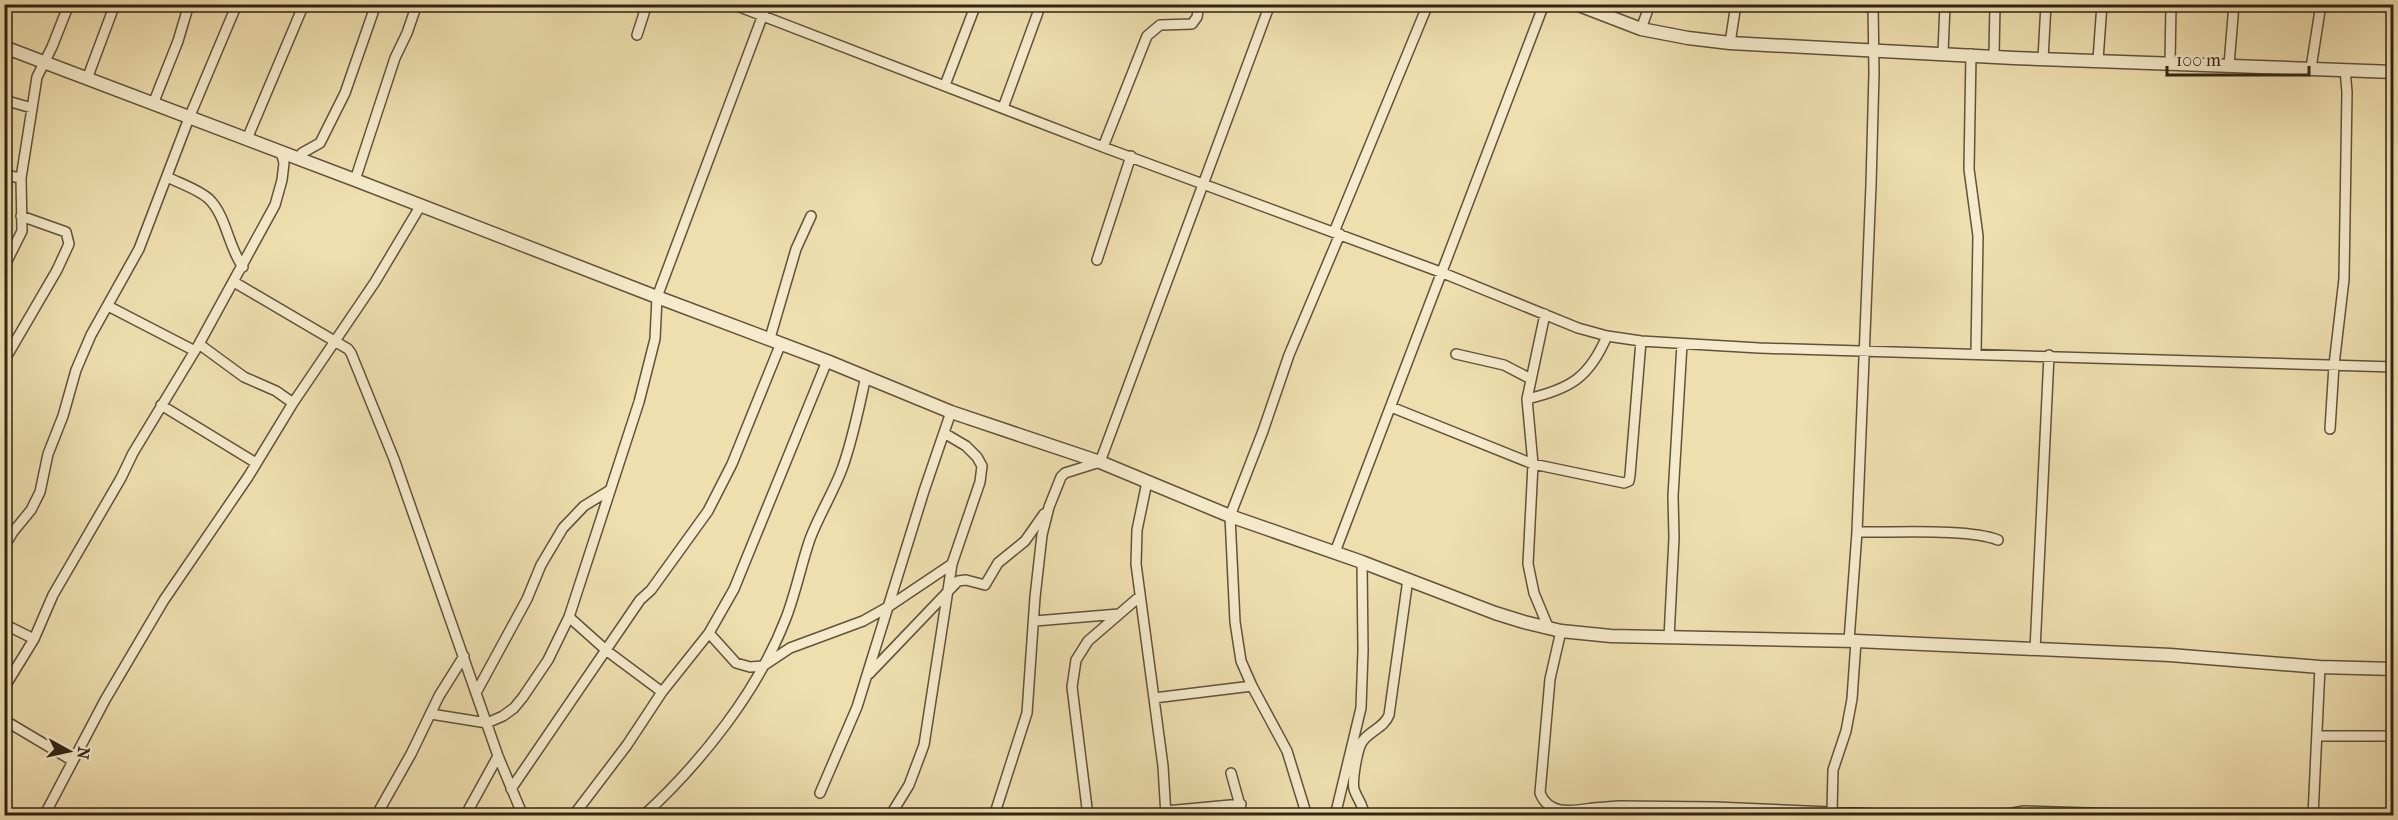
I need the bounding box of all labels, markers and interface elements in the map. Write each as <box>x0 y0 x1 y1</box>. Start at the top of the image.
scale bar <box>2167 39 2310 77</box>
text: 100 m <box>2176 50 2221 71</box>
north arrow <box>39 721 99 781</box>
text: N <box>73 746 94 761</box>

